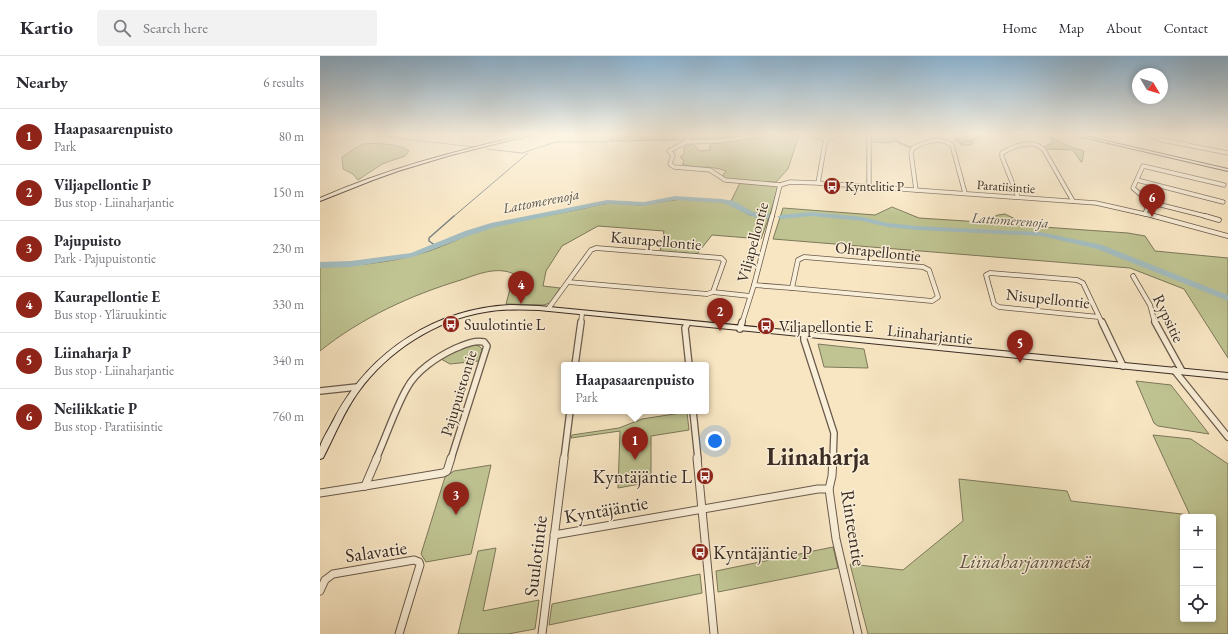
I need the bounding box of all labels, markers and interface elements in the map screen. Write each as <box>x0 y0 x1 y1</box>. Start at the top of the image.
search box <box>97 10 377 46</box>
text: Kartio <box>20 15 73 40</box>
icon: search <box>111 17 133 39</box>
text: Search here <box>143 18 208 37</box>
text: Home <box>1002 19 1037 37</box>
text: Map <box>1059 19 1084 37</box>
text: About <box>1106 19 1142 37</box>
text: Contact <box>1164 19 1208 37</box>
north arrow <box>1132 68 1168 104</box>
text: Nearby <box>16 71 68 93</box>
text: 6 results <box>263 74 304 91</box>
text: Haapasaarenpuisto <box>54 119 173 138</box>
text: 1 <box>26 128 32 145</box>
text: 80 m <box>279 128 304 145</box>
text: Park <box>54 138 76 155</box>
text: Viljapellontie P <box>54 175 151 194</box>
bus stop icon: Kyntelitie P <box>822 176 842 196</box>
street label: Paratiisintie <box>976 176 1036 197</box>
place label: Kyntelitie P <box>845 178 904 195</box>
text: 2 <box>26 184 32 201</box>
text: 150 m <box>273 184 304 201</box>
pin: 6 <box>1139 184 1165 217</box>
water label: Lattomerenoja <box>500 185 581 217</box>
text: Bus stop · Liinaharjantie <box>54 194 174 211</box>
street label: Viljapellontie <box>732 200 773 284</box>
water label: Lattomerenoja <box>970 208 1049 232</box>
street label: Kaurapellontie <box>610 226 702 255</box>
text: Pajupuisto <box>54 231 121 250</box>
street label: Ohrapellontie <box>834 237 922 266</box>
text: 3 <box>26 240 32 257</box>
text: 230 m <box>273 240 304 257</box>
text: Park · Pajupuistontie <box>54 250 156 267</box>
pin: 4 <box>508 271 534 304</box>
street label: Nisupellontie <box>1005 284 1091 313</box>
text: Kaurapellontie E <box>54 287 160 306</box>
street label: Rypsitie <box>1148 291 1189 346</box>
text: 4 <box>26 296 32 313</box>
text: 330 m <box>273 296 304 313</box>
pin: 2 <box>707 298 733 331</box>
text: Bus stop · Yläruukintie <box>54 306 167 323</box>
bus stop icon: Suulotintie L <box>441 314 461 334</box>
place label: Suulotintie L <box>464 314 546 335</box>
bus stop icon: Viljapellontie E <box>756 316 776 336</box>
place label: Viljapellontie E <box>779 316 873 337</box>
street label: Liinaharjantie <box>886 320 974 349</box>
pin: 5 <box>1007 330 1033 363</box>
text: Liinaharja P <box>54 343 131 362</box>
street label: Pajupuistontie <box>435 348 481 439</box>
text: 5 <box>26 352 32 369</box>
text: 340 m <box>273 352 304 369</box>
text: Bus stop · Liinaharjantie <box>54 362 174 379</box>
popup <box>561 362 709 414</box>
text: Haapasaarenpuisto <box>576 370 694 389</box>
text: Park <box>576 389 598 406</box>
text: Neilikkatie P <box>54 399 137 418</box>
text: 6 <box>26 408 32 425</box>
text: 760 m <box>273 408 304 425</box>
text: Bus stop · Paratiisintie <box>54 418 163 435</box>
pin: 1 <box>622 427 648 460</box>
your location <box>705 431 725 451</box>
district label: Liinaharja <box>766 441 870 473</box>
place label: Kyntäjäntie L <box>593 464 692 489</box>
bus stop icon: Kyntäjäntie L <box>695 466 715 486</box>
pin: 3 <box>443 482 469 515</box>
street label: Rinteentie <box>835 488 872 568</box>
street label: Kyntäjäntie <box>562 490 650 529</box>
street label: Suulotintie <box>518 514 553 598</box>
map controls <box>1180 514 1216 622</box>
button: + <box>1180 514 1216 550</box>
street label: Salavatie <box>344 535 408 568</box>
place label: Kyntäjäntie P <box>713 540 812 565</box>
bus stop icon: Kyntäjäntie P <box>690 542 710 562</box>
park label: Liinaharjanmetsä <box>958 549 1091 574</box>
button: − <box>1180 550 1216 586</box>
button: locate <box>1180 586 1216 622</box>

